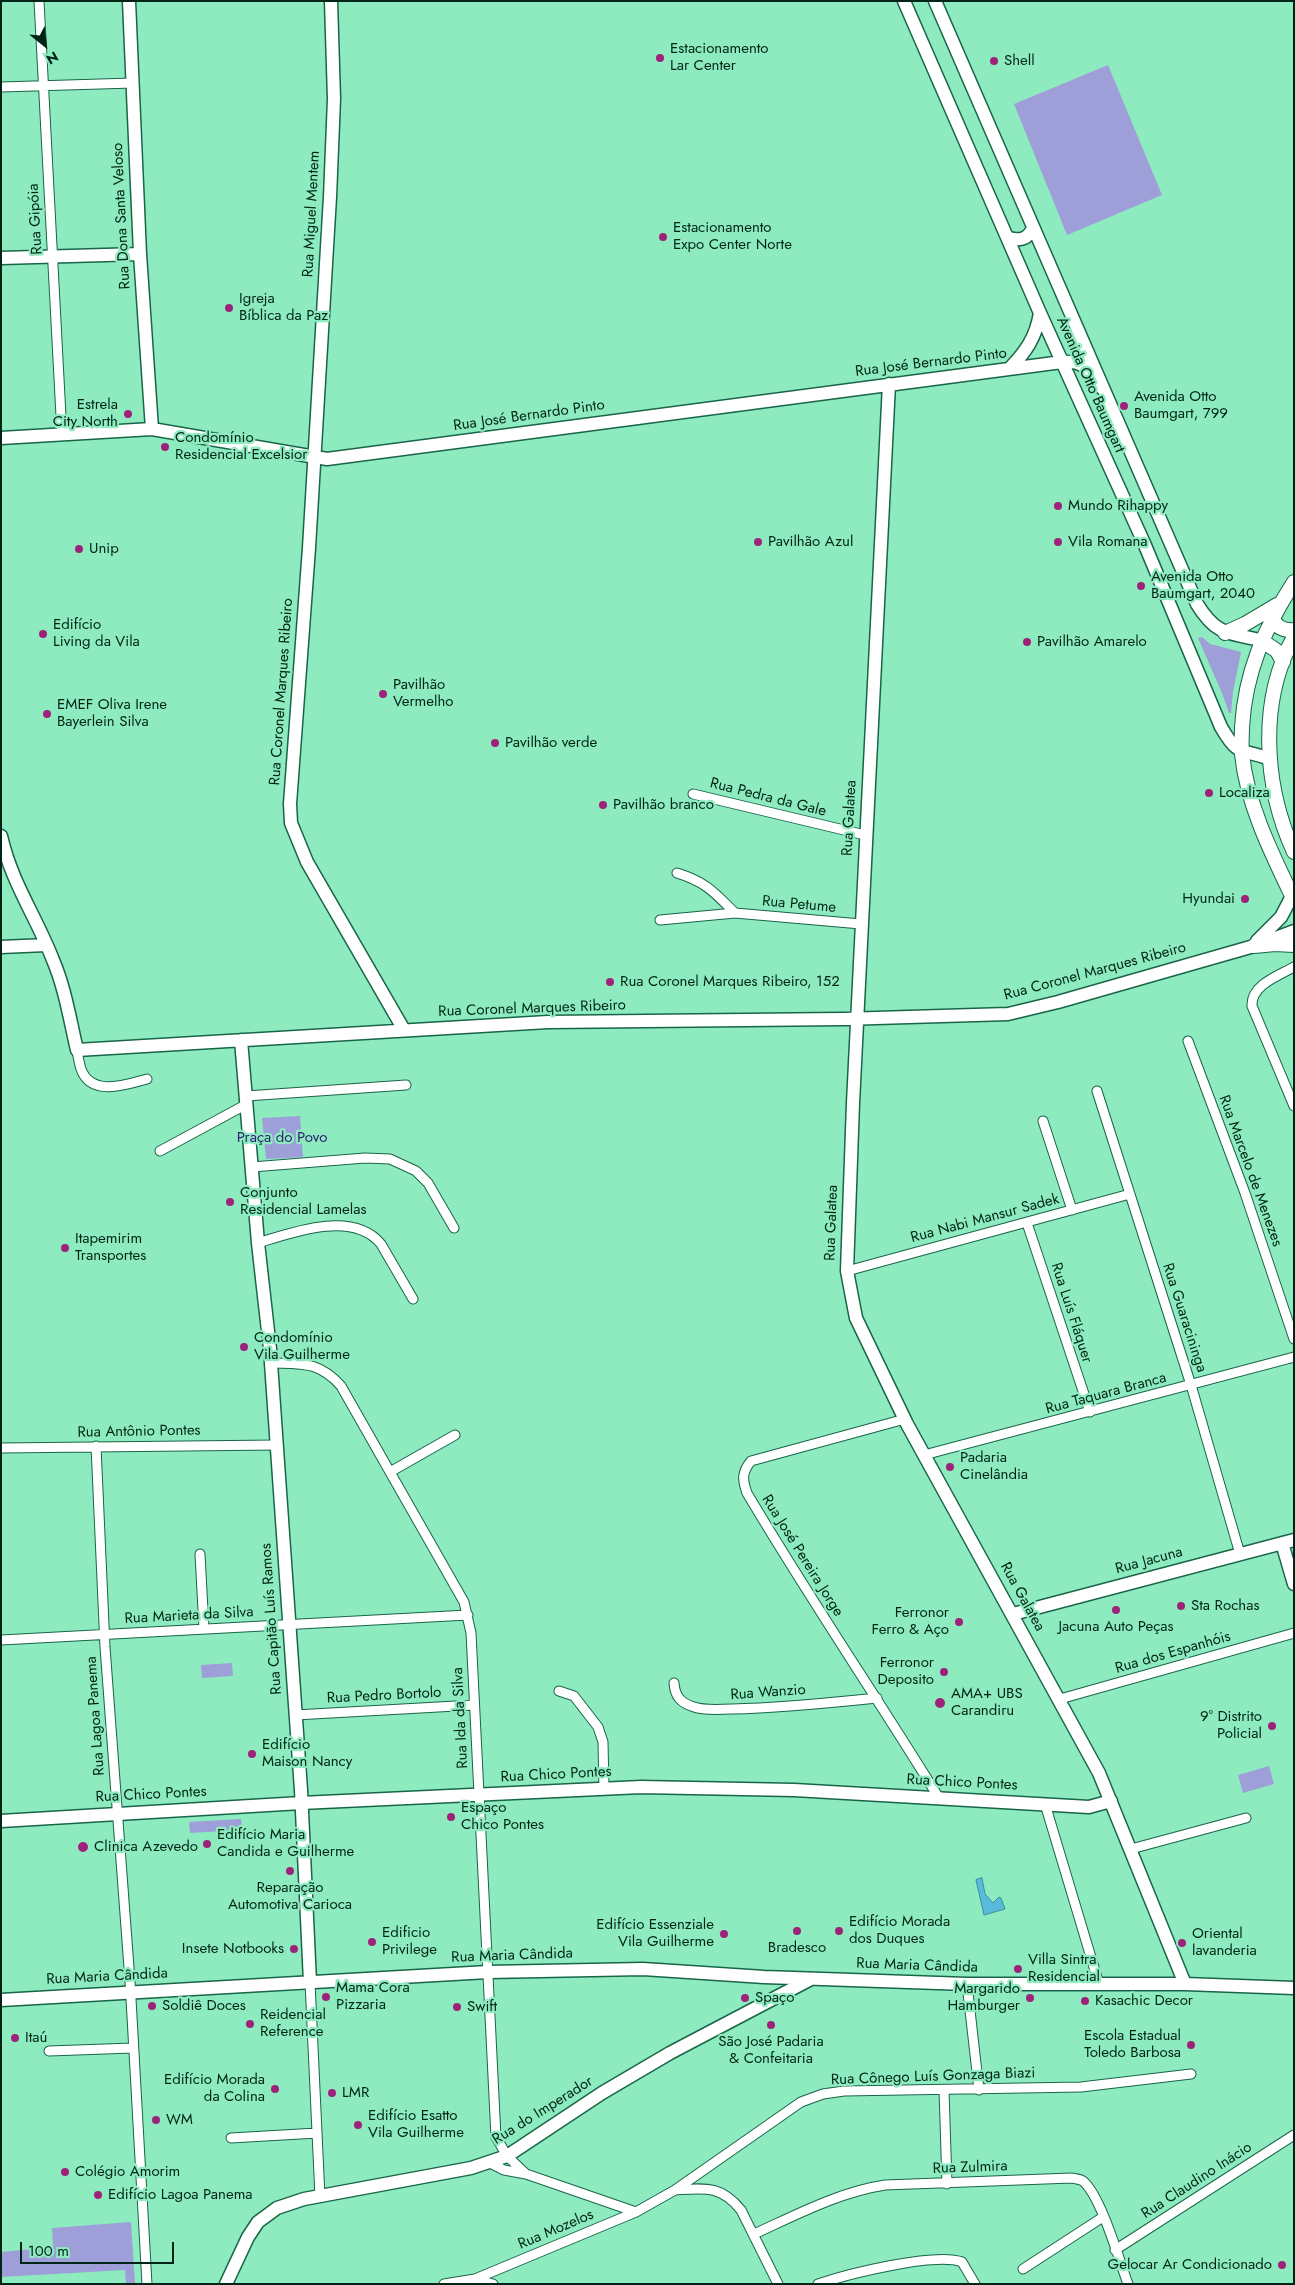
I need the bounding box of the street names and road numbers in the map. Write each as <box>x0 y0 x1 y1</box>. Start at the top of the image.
street label: Rua Dona Santa Veloso <box>109 142 135 290</box>
street label: Rua Miguel Mentem <box>300 150 324 278</box>
street label: Rua Gipóia <box>25 183 47 255</box>
street label: Avenida Otto Baumgart <box>1052 314 1128 456</box>
street label: Rua José Bernardo Pinto <box>854 345 1008 381</box>
street label: Rua José Bernardo Pinto <box>452 396 606 436</box>
street label: Rua Coronel Marques Ribeiro <box>266 598 298 786</box>
street label: Rua Pedra da Gale <box>708 775 828 821</box>
street label: Rua Galatea <box>839 780 861 856</box>
street label: Rua Petume <box>761 893 837 917</box>
street label: Rua Coronel Marques Ribeiro <box>1002 939 1188 1005</box>
street label: Rua Coronel Marques Ribeiro <box>438 997 626 1021</box>
street label: Rua Marcelo de Menezes <box>1214 1093 1286 1249</box>
street label: Rua Galatea <box>822 1185 842 1261</box>
street label: Rua Nabi Mansur Sadek <box>909 1191 1061 1247</box>
street label: Rua Luís Fláquer <box>1046 1261 1096 1365</box>
street label: Rua Guaracininga <box>1158 1261 1210 1375</box>
street label: Rua Taquara Branca <box>1044 1369 1168 1419</box>
street label: Rua Antônio Pontes <box>77 1422 201 1442</box>
street label: Rua José Pereira Jorge <box>757 1492 847 1620</box>
street label: Rua Capitão Luís Ramos <box>258 1543 286 1695</box>
street label: Rua Jacuna <box>1113 1543 1185 1579</box>
street label: Rua Galatea <box>996 1559 1048 1635</box>
street label: Rua Marieta da Silva <box>124 1604 254 1628</box>
street label: Rua dos Espanhóis <box>1113 1628 1233 1678</box>
street label: Rua Lagoa Panema <box>83 1656 109 1776</box>
street label: Rua Ida da Silva <box>449 1667 473 1769</box>
street label: Rua Wanzio <box>730 1681 806 1705</box>
street label: Rua Pedro Bortolo <box>326 1684 442 1708</box>
street label: Rua Chico Pontes <box>500 1763 612 1787</box>
street label: Rua Chico Pontes <box>906 1771 1018 1795</box>
street label: Rua Chico Pontes <box>95 1783 207 1807</box>
street label: Rua Maria Cândida <box>451 1945 573 1967</box>
street label: Rua Maria Cândida <box>856 1955 978 1977</box>
street label: Rua Maria Cândida <box>46 1965 168 1989</box>
street label: Rua Cônego Luís Gonzaga Biazi <box>831 2064 1035 2090</box>
street label: Rua do Imperador <box>489 2073 597 2149</box>
street label: Rua Claudino Inácio <box>1138 2139 1256 2223</box>
street label: Rua Zulmira <box>932 2158 1008 2178</box>
street label: Rua Mozelos <box>516 2206 596 2254</box>

